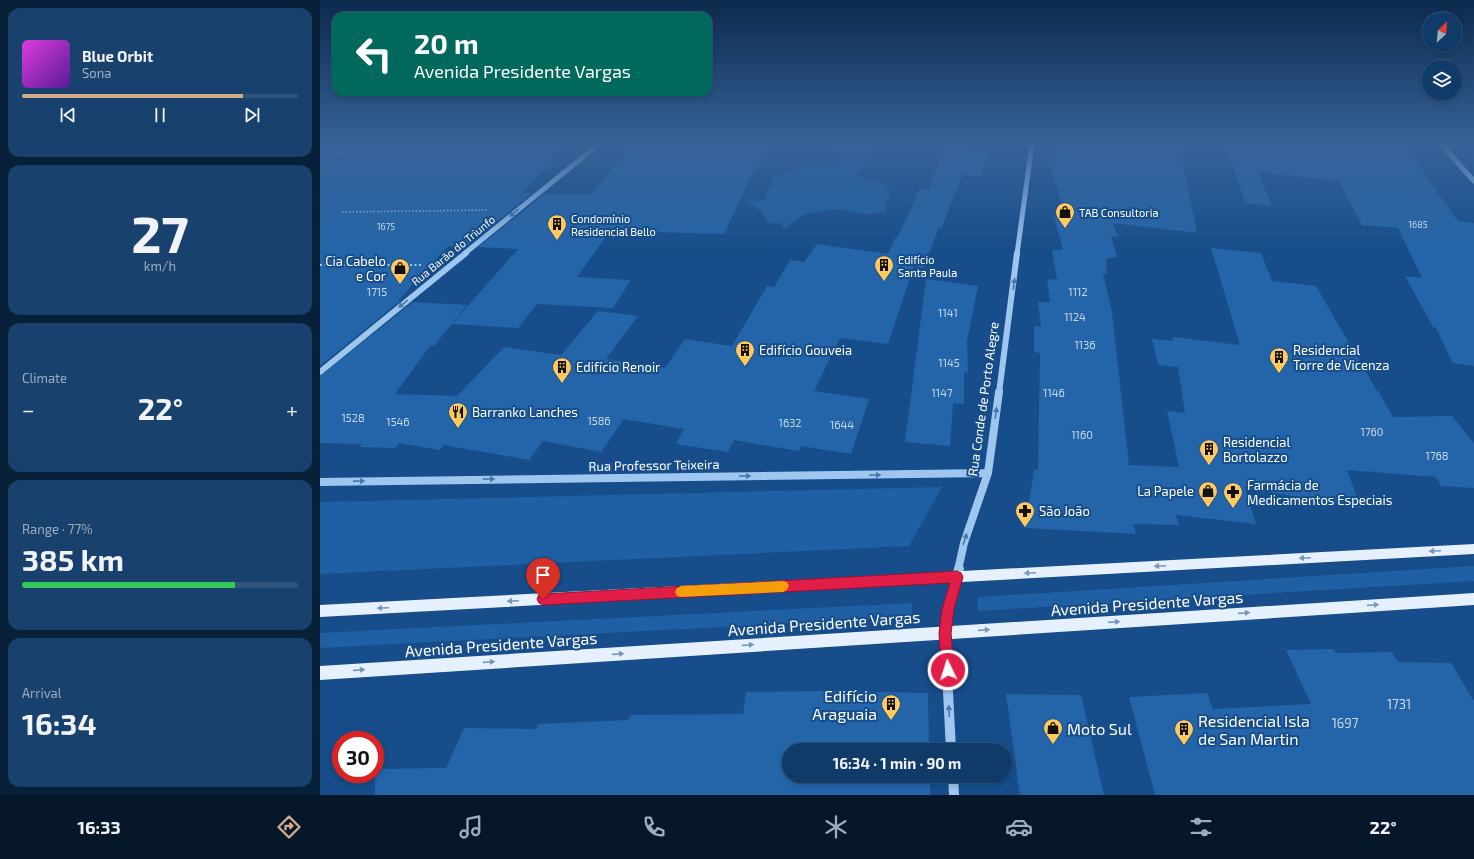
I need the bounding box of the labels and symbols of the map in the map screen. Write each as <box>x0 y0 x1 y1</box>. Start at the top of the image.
north arrow <box>1422 12 1462 52</box>
shop icon: TAB Consultoria <box>1054 201 1076 229</box>
place label: TAB Consultoria <box>1079 206 1158 219</box>
one-way arrow <box>509 208 520 217</box>
street label: Rua Barão do Triunfo <box>409 212 497 288</box>
place label: Condomínio Residencial Bello <box>571 212 656 238</box>
building icon: Condomínio Residencial Bello <box>546 213 568 241</box>
house number: 1685 <box>1408 219 1428 230</box>
house number: 1675 <box>377 221 395 232</box>
place label: Cia Cabelo e Cor <box>325 253 386 284</box>
place label: Edifício Santa Paula <box>898 253 957 279</box>
building icon: Edifício Santa Paula <box>873 254 895 282</box>
shop icon: Cia Cabelo e Cor <box>389 257 411 285</box>
one-way arrow <box>1010 278 1017 290</box>
house number: 1715 <box>367 285 387 298</box>
house number: 1112 <box>1068 285 1088 298</box>
one-way arrow <box>397 300 408 308</box>
house number: 1141 <box>938 306 958 319</box>
house number: 1124 <box>1064 310 1086 323</box>
street label: Rua Conde de Porto Alegre <box>964 321 1002 477</box>
house number: 1136 <box>1074 338 1096 351</box>
building icon: Edifício Gouveia <box>734 339 756 367</box>
place label: Edifício Gouveia <box>759 342 852 358</box>
place label: Residencial Torre de Vicenza <box>1293 342 1389 373</box>
building icon: Residencial Torre de Vicenza <box>1268 346 1290 374</box>
building icon: Edifício Renoir <box>551 356 573 384</box>
house number: 1145 <box>938 356 960 369</box>
place label: Edifício Renoir <box>576 359 660 375</box>
house number: 1147 <box>931 386 953 399</box>
house number: 1146 <box>1043 386 1065 399</box>
restaurant icon: Barranko Lanches <box>447 401 469 429</box>
place label: Barranko Lanches <box>472 404 578 420</box>
one-way arrow <box>993 407 999 419</box>
house number: 1528 <box>341 411 365 424</box>
house number: 1586 <box>587 414 611 427</box>
house number: 1546 <box>386 415 410 428</box>
house number: 1632 <box>779 416 801 429</box>
house number: 1644 <box>830 418 854 431</box>
house number: 1760 <box>1361 425 1383 438</box>
house number: 1160 <box>1071 428 1093 441</box>
place label: Residencial Bortolazzo <box>1223 434 1290 465</box>
building icon: Residencial Bortolazzo <box>1198 438 1220 466</box>
house number: 1768 <box>1426 449 1448 462</box>
street label: Rua Professor Teixeira <box>588 456 720 474</box>
one-way arrow <box>869 472 882 478</box>
one-way arrow <box>739 473 752 479</box>
one-way arrow <box>483 476 495 483</box>
place label: Farmácia de Medicamentos Especiais <box>1247 477 1392 508</box>
one-way arrow <box>353 478 366 484</box>
shop icon: La Papele <box>1197 480 1219 508</box>
pharmacy icon: Farmácia de Medicamentos Especiais <box>1222 481 1244 509</box>
place label: La Papele <box>1137 483 1194 499</box>
pharmacy icon: São João <box>1014 500 1036 528</box>
place label: São João <box>1039 503 1090 519</box>
one-way arrow <box>963 532 969 544</box>
one-way arrow <box>1428 548 1441 554</box>
one-way arrow <box>1299 555 1311 562</box>
pin <box>526 558 560 599</box>
one-way arrow <box>1153 563 1166 569</box>
one-way arrow <box>1024 569 1036 576</box>
street label: Avenida Presidente Vargas <box>1050 587 1244 619</box>
one-way arrow <box>506 598 519 604</box>
one-way arrow <box>1367 602 1380 608</box>
one-way arrow <box>376 605 389 611</box>
street label: Avenida Presidente Vargas <box>727 607 921 639</box>
one-way arrow <box>1238 610 1250 617</box>
one-way arrow <box>1108 618 1120 625</box>
one-way arrow <box>978 627 990 634</box>
street label: Avenida Presidente Vargas <box>404 628 598 660</box>
one-way arrow <box>742 642 754 649</box>
position arrow <box>927 649 969 691</box>
one-way arrow <box>612 650 624 657</box>
one-way arrow <box>483 659 496 665</box>
one-way arrow <box>353 667 365 674</box>
place label: Edifício Araguaia <box>812 686 877 723</box>
building icon: Edifício Araguaia <box>880 693 902 721</box>
house number: 1731 <box>1387 696 1411 712</box>
one-way arrow <box>946 705 953 717</box>
place label: Residencial Isla de San Martin <box>1198 711 1310 748</box>
house number: 1697 <box>1332 715 1359 731</box>
shop icon: Moto Sul <box>1042 717 1064 745</box>
building icon: Residencial Isla de San Martin <box>1173 718 1195 746</box>
place label: Moto Sul <box>1067 719 1132 738</box>
speed limit sign: 30 <box>332 731 384 783</box>

